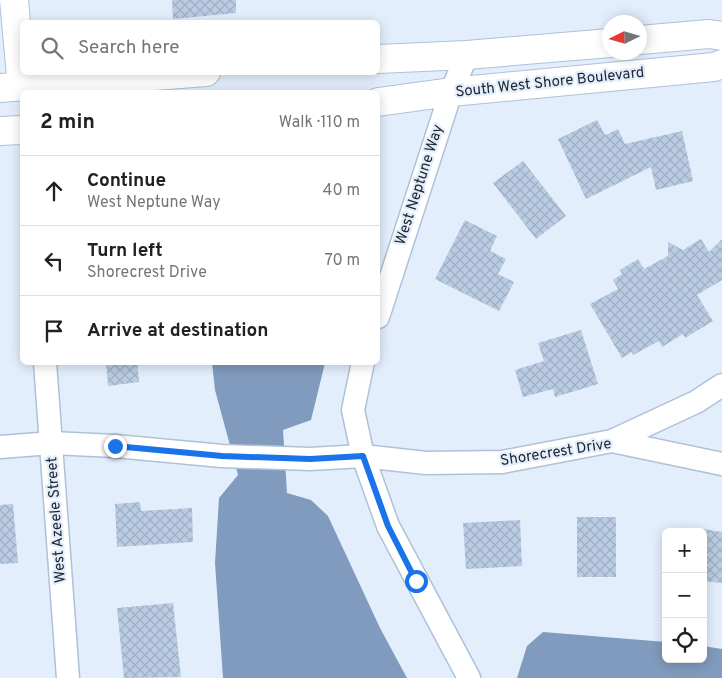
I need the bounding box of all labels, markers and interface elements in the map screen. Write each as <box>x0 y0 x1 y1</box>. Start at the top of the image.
north arrow <box>602 15 647 60</box>
search box <box>20 20 380 75</box>
icon: search <box>38 34 66 62</box>
text: Search here <box>78 36 180 60</box>
street label: South West Shore Boulevard <box>455 64 645 102</box>
text: 2 min <box>40 109 95 136</box>
text: Walk · 110 m <box>279 113 360 133</box>
street label: West Neptune Way <box>392 122 448 248</box>
text: Continue <box>87 169 166 193</box>
icon: ahead <box>40 177 68 205</box>
text: 40 m <box>322 181 360 201</box>
text: West Neptune Way <box>87 193 221 213</box>
text: Turn left <box>87 239 163 263</box>
icon: left <box>40 247 68 275</box>
text: 70 m <box>325 251 360 271</box>
text: Shorecrest Drive <box>87 263 207 283</box>
icon: arrive <box>40 317 68 345</box>
text: Arrive at destination <box>87 319 268 343</box>
route end <box>104 435 127 458</box>
street label: Shorecrest Drive <box>499 435 613 471</box>
street label: West Azeele Street <box>43 456 71 584</box>
map controls <box>662 528 707 663</box>
button: + <box>662 528 707 573</box>
route start <box>405 570 428 593</box>
button: − <box>662 573 707 618</box>
button: locate <box>662 618 707 663</box>

